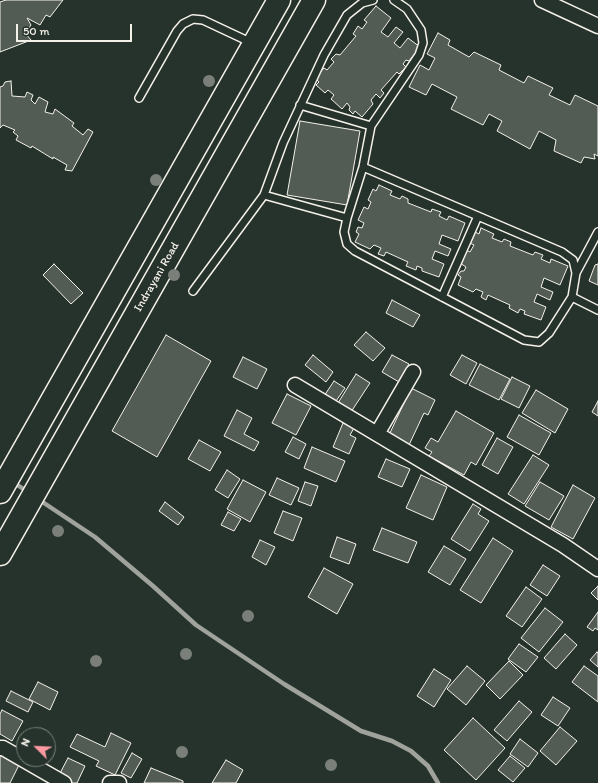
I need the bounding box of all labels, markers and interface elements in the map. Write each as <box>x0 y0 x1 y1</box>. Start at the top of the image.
scale bar <box>18 16 134 42</box>
text: 50 m <box>23 24 49 38</box>
street label: Indrayani Road <box>131 240 183 314</box>
north arrow <box>16 727 56 767</box>
text: N <box>18 736 33 748</box>

